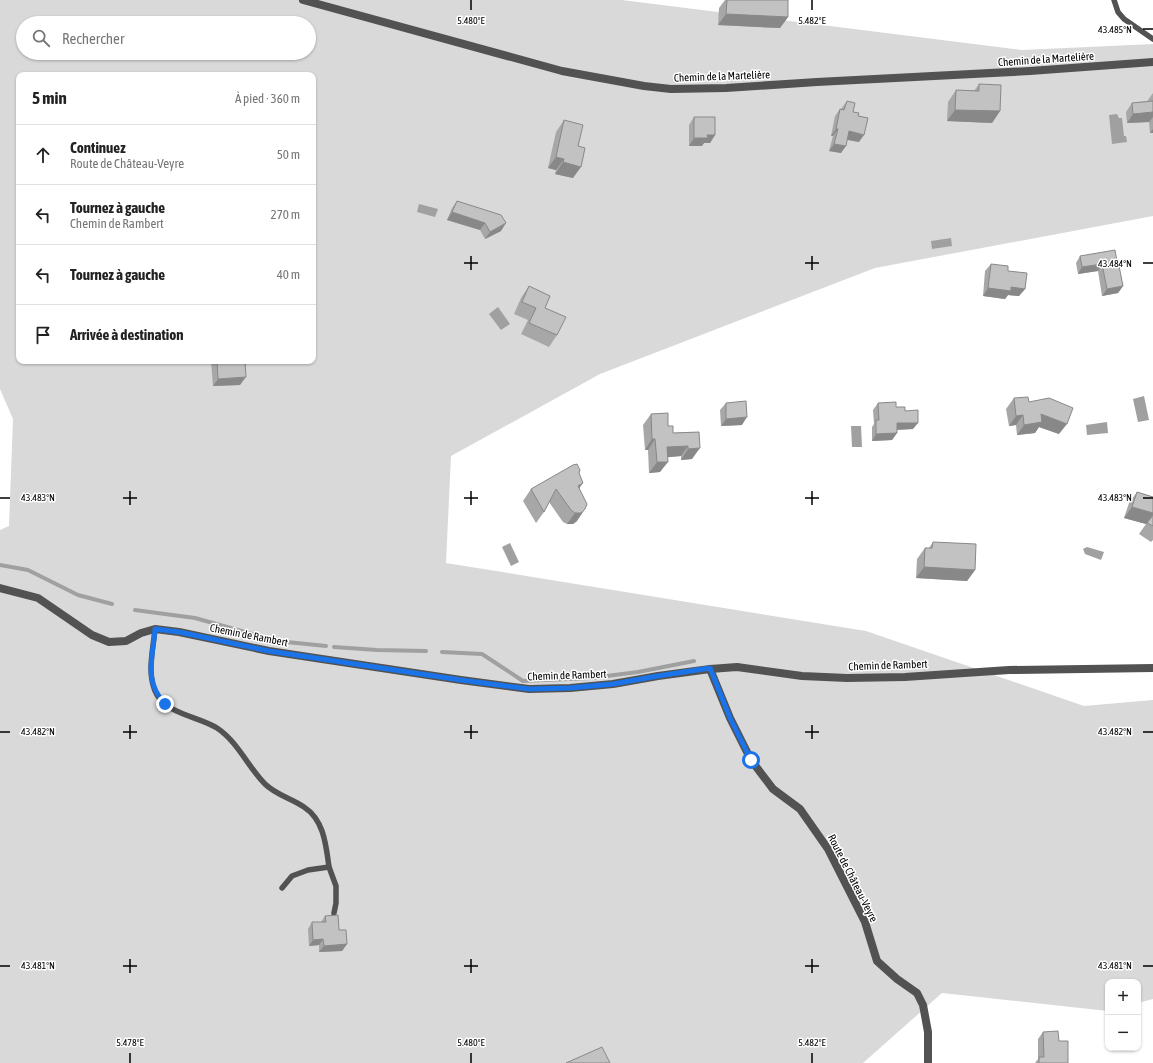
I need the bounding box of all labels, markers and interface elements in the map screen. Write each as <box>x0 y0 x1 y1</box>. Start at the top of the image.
text: 5.480°E <box>457 15 486 26</box>
text: 5.482°E <box>798 15 827 26</box>
search box <box>16 16 316 60</box>
text: 43.485°N <box>1098 24 1132 35</box>
icon: search <box>30 27 52 49</box>
text: Rechercher <box>62 30 124 47</box>
street label: Chemin de la Martelière <box>998 50 1094 68</box>
street label: Chemin de la Martelière <box>674 68 770 84</box>
text: 5 min <box>32 88 67 108</box>
text: À pied · 360 m <box>235 91 300 106</box>
text: Continuez <box>70 139 126 156</box>
icon: ahead <box>32 144 54 166</box>
text: 50 m <box>277 147 300 162</box>
text: Route de Château-Veyre <box>70 156 184 171</box>
text: Tournez à gauche <box>70 199 165 216</box>
icon: left <box>32 204 54 226</box>
text: 270 m <box>271 207 300 222</box>
text: Chemin de Rambert <box>70 216 164 231</box>
text: 43.484°N <box>1098 258 1132 269</box>
icon: left <box>32 264 54 286</box>
text: Tournez à gauche <box>70 266 165 283</box>
text: 40 m <box>277 267 300 282</box>
icon: arrive <box>32 324 54 346</box>
text: Arrivée à destination <box>70 326 184 343</box>
text: 43.483°N <box>21 492 55 503</box>
text: 43.483°N <box>1098 492 1132 503</box>
street label: Chemin de Rambert <box>209 622 289 648</box>
street label: Chemin de Rambert <box>848 658 928 672</box>
street label: Chemin de Rambert <box>527 668 607 682</box>
route end <box>156 695 174 713</box>
text: 43.482°N <box>21 726 55 737</box>
text: 43.482°N <box>1098 726 1132 737</box>
route start <box>742 751 760 769</box>
street label: Route de Château-Veyre <box>826 832 880 924</box>
text: 43.481°N <box>21 960 55 971</box>
text: 43.481°N <box>1098 960 1132 971</box>
map controls <box>1105 979 1141 1051</box>
button: + <box>1105 979 1141 1015</box>
button: − <box>1105 1015 1141 1051</box>
text: 5.478°E <box>116 1037 145 1048</box>
text: 5.480°E <box>457 1037 486 1048</box>
text: 5.482°E <box>798 1037 827 1048</box>

